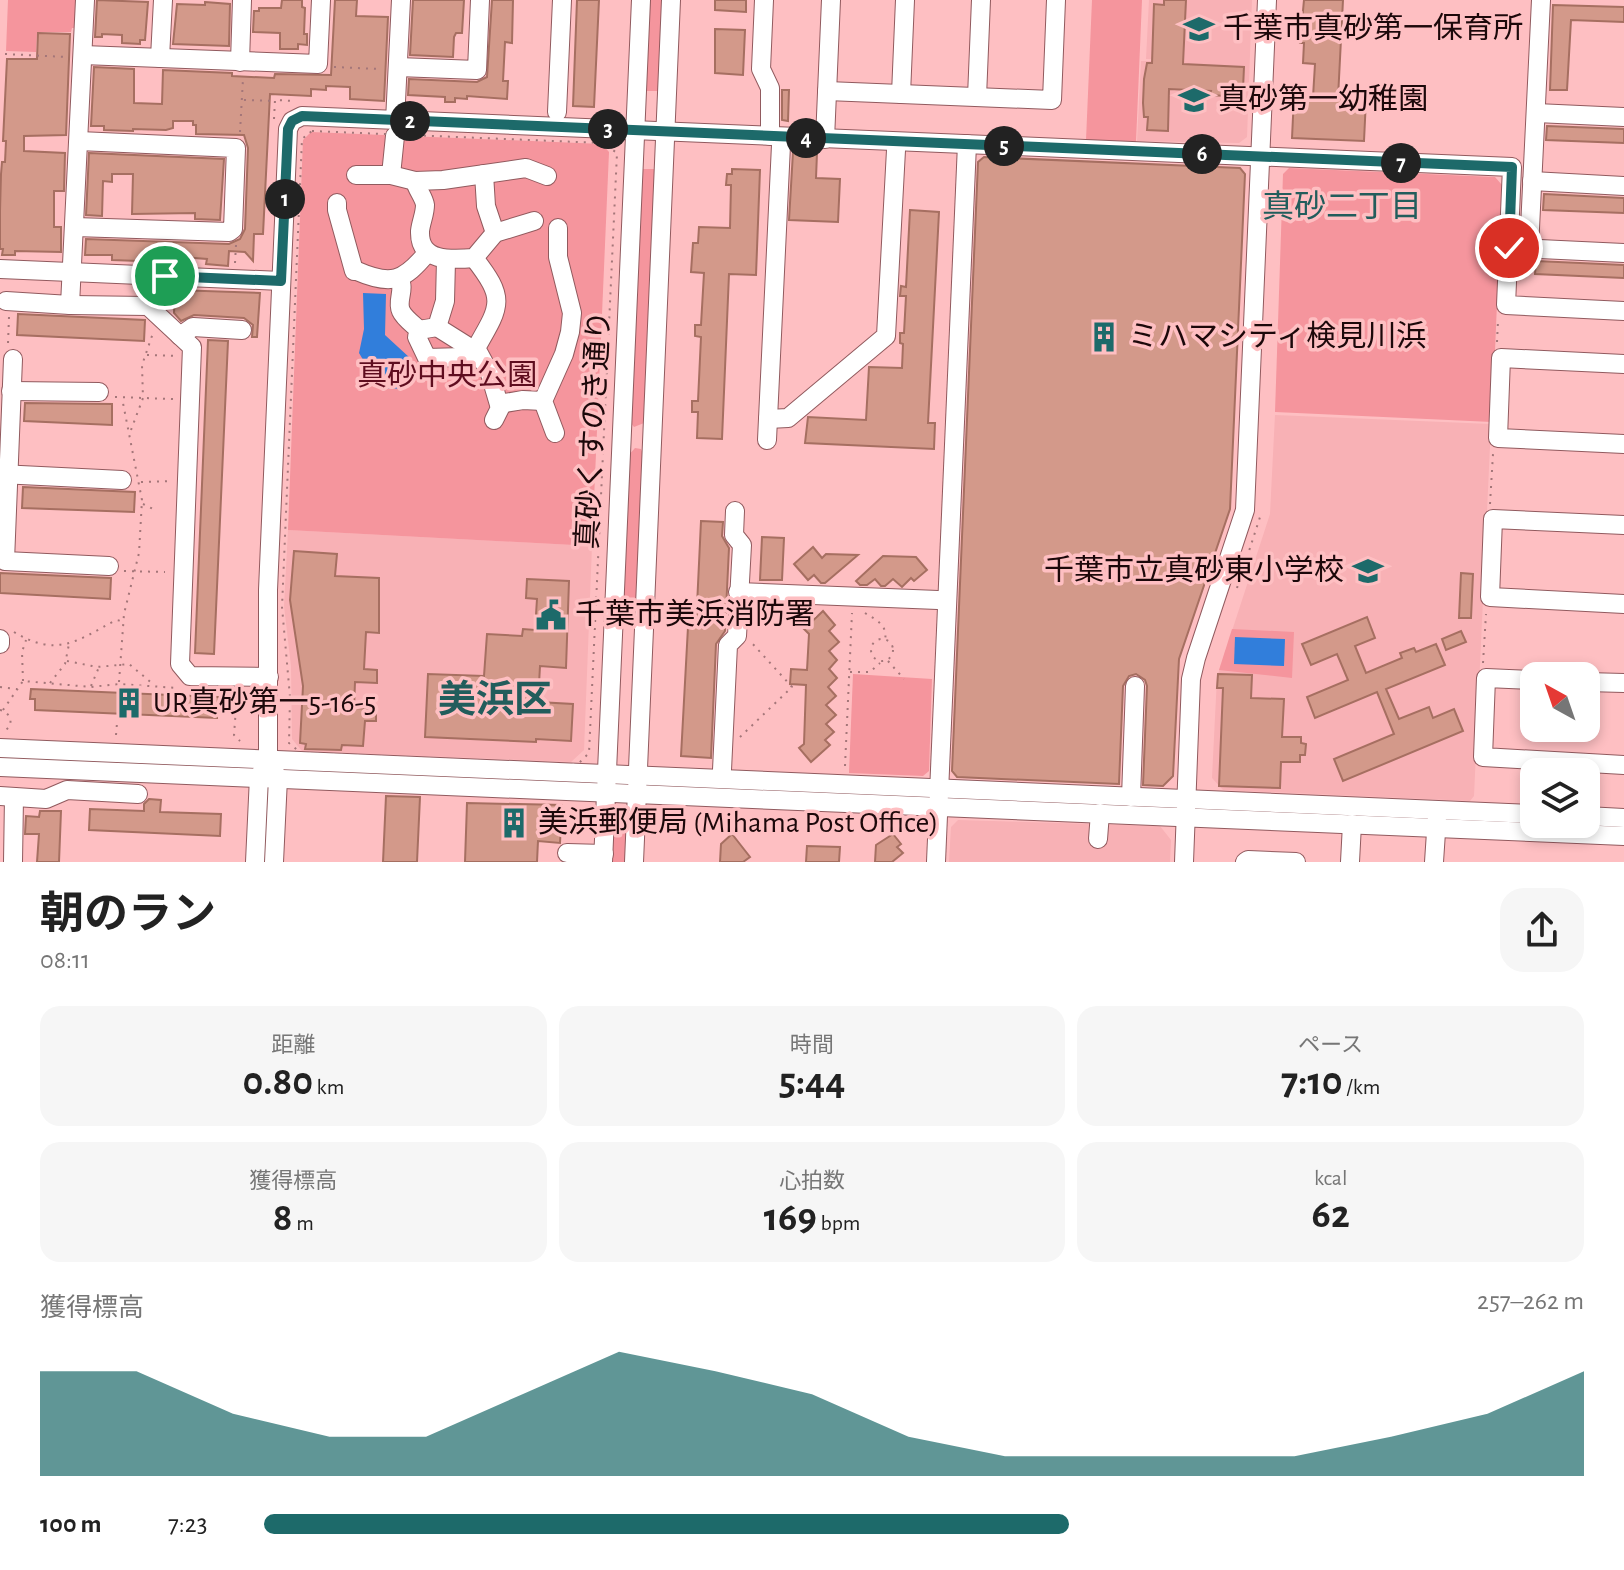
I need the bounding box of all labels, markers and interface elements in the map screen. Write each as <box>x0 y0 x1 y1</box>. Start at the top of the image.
school or university icon: 千葉市真砂第一保育所 <box>1182 12 1216 46</box>
place label: 千葉市真砂第一保育所 <box>1223 12 1523 44</box>
school or university icon: 真砂第一幼稚園 <box>1177 83 1211 117</box>
place label: 真砂第一幼稚園 <box>1218 83 1428 115</box>
pin: 2 <box>390 101 430 141</box>
pin: 3 <box>588 109 628 149</box>
text: 2 <box>405 110 415 132</box>
text: 3 <box>603 118 613 140</box>
pin: 4 <box>786 118 826 158</box>
pin: 5 <box>984 126 1024 166</box>
text: 4 <box>800 127 812 149</box>
pin: 6 <box>1182 134 1222 174</box>
text: 5 <box>999 135 1009 157</box>
text: 6 <box>1197 143 1207 165</box>
pin: 7 <box>1381 143 1421 183</box>
text: 7 <box>1396 152 1406 174</box>
pin: 1 <box>265 179 305 219</box>
text: 1 <box>281 188 289 210</box>
district label: 真砂二丁目 <box>1262 190 1422 223</box>
pin <box>1475 214 1543 282</box>
icon: check <box>1487 226 1531 270</box>
pin <box>131 242 199 310</box>
icon: arrive <box>143 254 187 298</box>
street label: 真砂くすのき通り <box>571 310 615 550</box>
building icon: ミハマシティ検見川浜 <box>1087 320 1121 354</box>
place label: ミハマシティ検見川浜 <box>1128 320 1426 352</box>
park label: 真砂中央公園 <box>357 359 537 391</box>
place label: 千葉市立真砂東小学校 <box>1044 554 1344 586</box>
school or university icon: 千葉市立真砂東小学校 <box>1351 554 1385 588</box>
public building icon: 千葉市美浜消防署 <box>534 598 568 632</box>
place label: 千葉市美浜消防署 <box>575 598 815 630</box>
north arrow <box>1520 662 1600 742</box>
map controls <box>1520 662 1600 838</box>
district label: 美浜区 <box>438 679 552 720</box>
building icon: UR真砂第一5-16-5 <box>112 686 146 720</box>
place label: UR真砂第一5-16-5 <box>153 686 376 718</box>
button: layers <box>1520 758 1600 838</box>
building icon: 美浜郵便局 (Mihama Post Office) <box>497 806 531 840</box>
place label: 美浜郵便局 (Mihama Post Office) <box>538 806 939 838</box>
button: share <box>1500 888 1584 972</box>
text: 朝のラン <box>40 893 216 937</box>
text: 08:11 <box>40 947 90 973</box>
text: 距離 <box>271 1034 315 1056</box>
text: 時間 <box>790 1034 834 1056</box>
text: ペース <box>1298 1034 1363 1056</box>
text: 0.80 <box>242 1062 313 1102</box>
text: 5:44 <box>779 1062 845 1102</box>
text: 7:10 <box>1281 1062 1343 1102</box>
text: km <box>313 1076 344 1098</box>
text: /km <box>1343 1076 1380 1098</box>
text: kcal <box>1314 1167 1347 1189</box>
text: 獲得標高 <box>249 1170 337 1192</box>
text: 心拍数 <box>779 1170 845 1192</box>
text: 62 <box>1312 1195 1350 1235</box>
text: 8 <box>273 1198 293 1238</box>
text: 169 <box>764 1198 817 1238</box>
text: m <box>293 1212 314 1234</box>
text: bpm <box>817 1212 860 1234</box>
text: 257–262 m <box>1477 1288 1584 1314</box>
text: 獲得標高 <box>40 1295 144 1321</box>
text: 100 m <box>40 1511 101 1537</box>
text: 7:23 <box>168 1511 207 1537</box>

